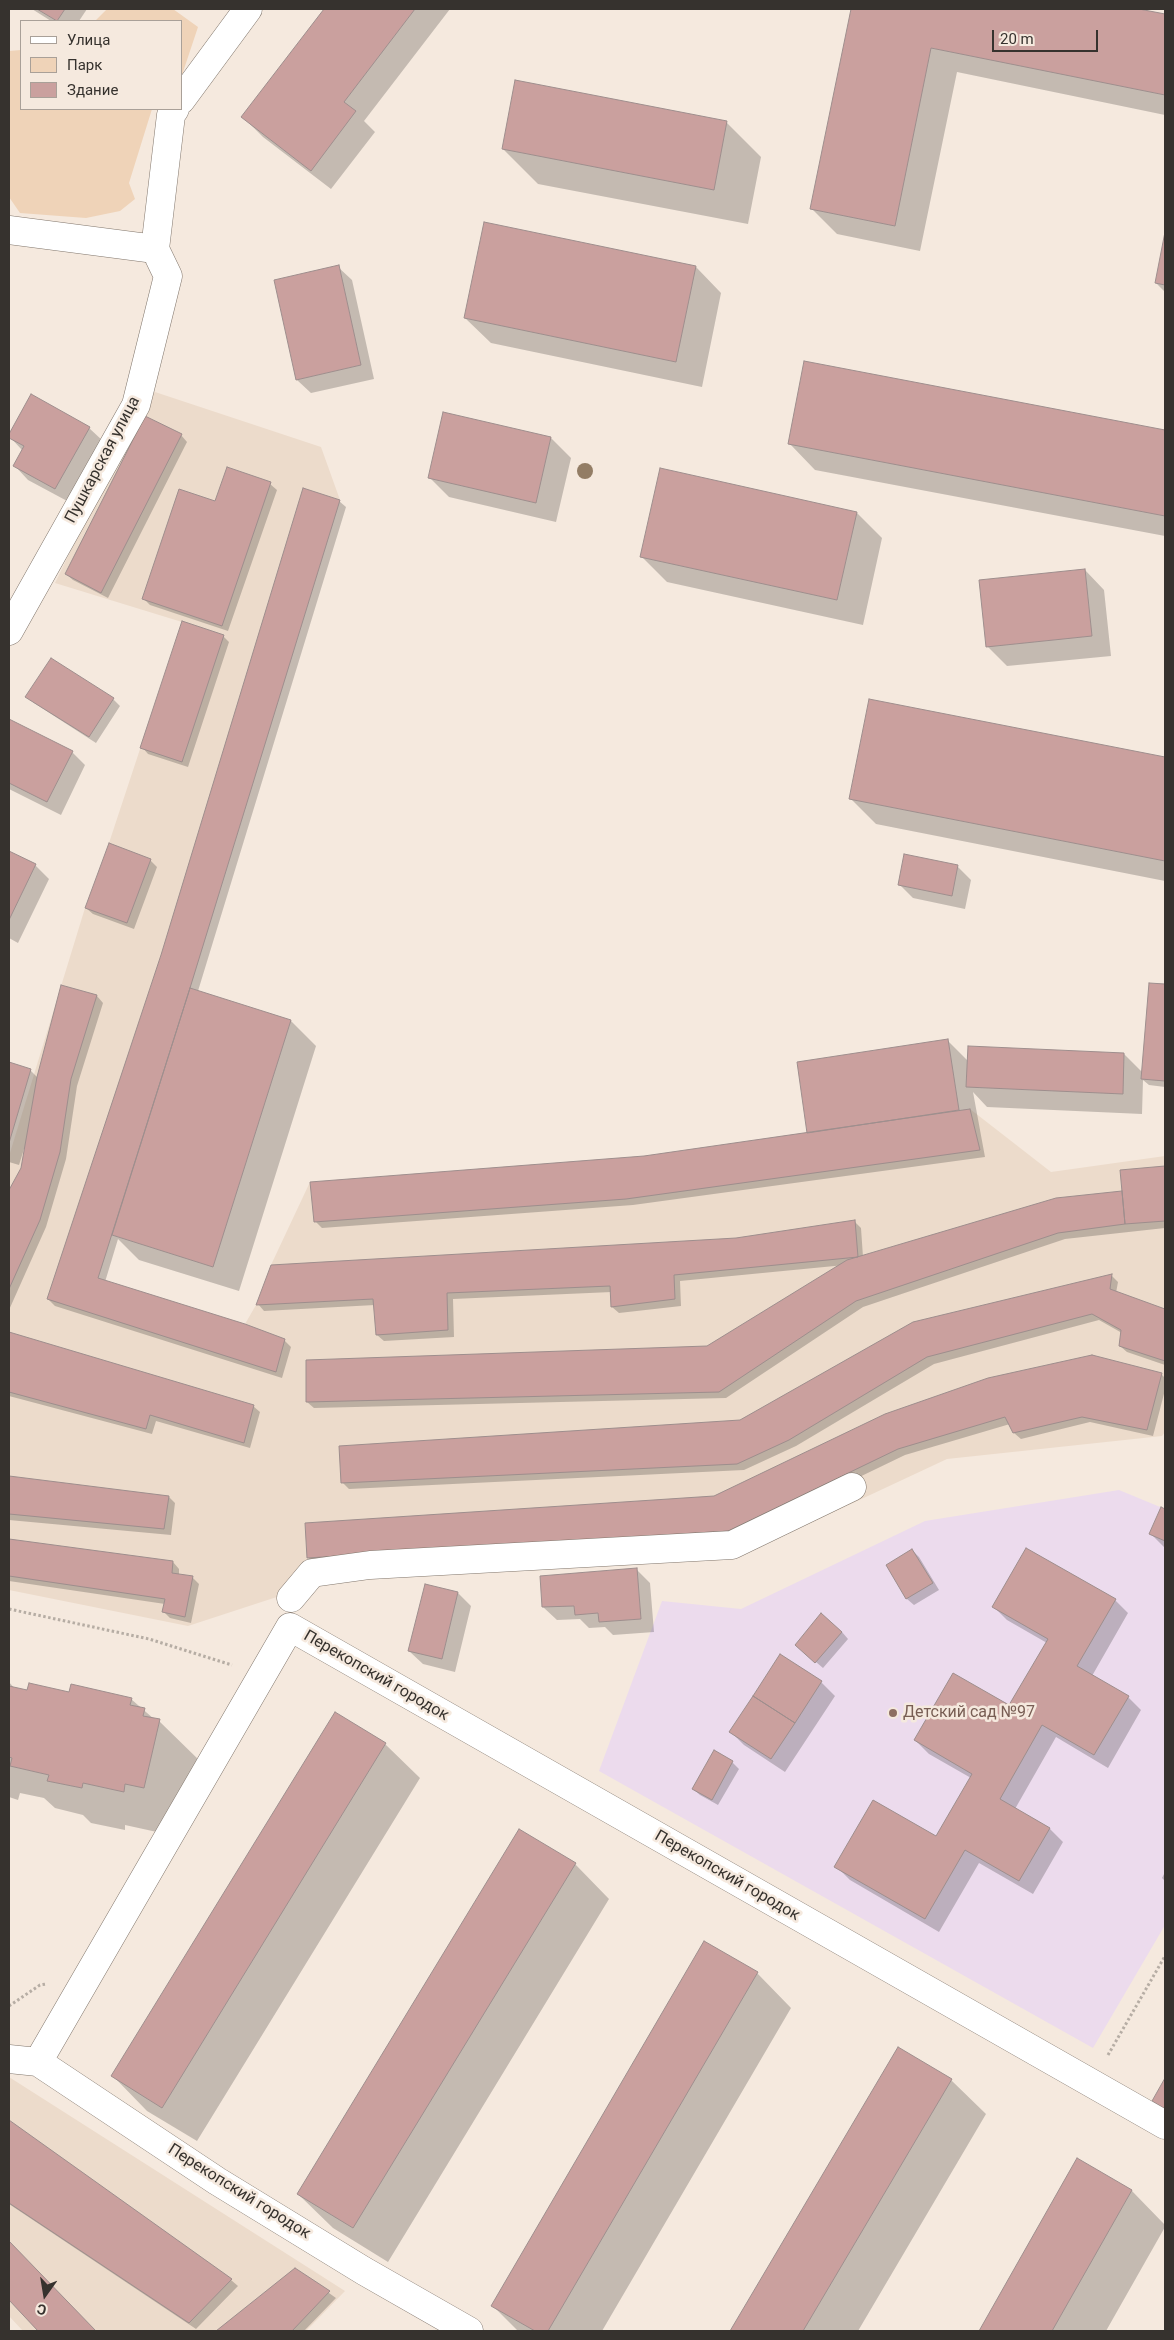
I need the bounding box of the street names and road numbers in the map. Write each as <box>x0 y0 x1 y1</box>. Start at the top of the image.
street label: Пушкарская улица <box>62 393 144 527</box>
street label: Перекопский городок <box>300 1627 452 1725</box>
street label: Перекопский городок <box>651 1827 803 1925</box>
street label: Перекопский городок <box>164 2140 314 2244</box>

